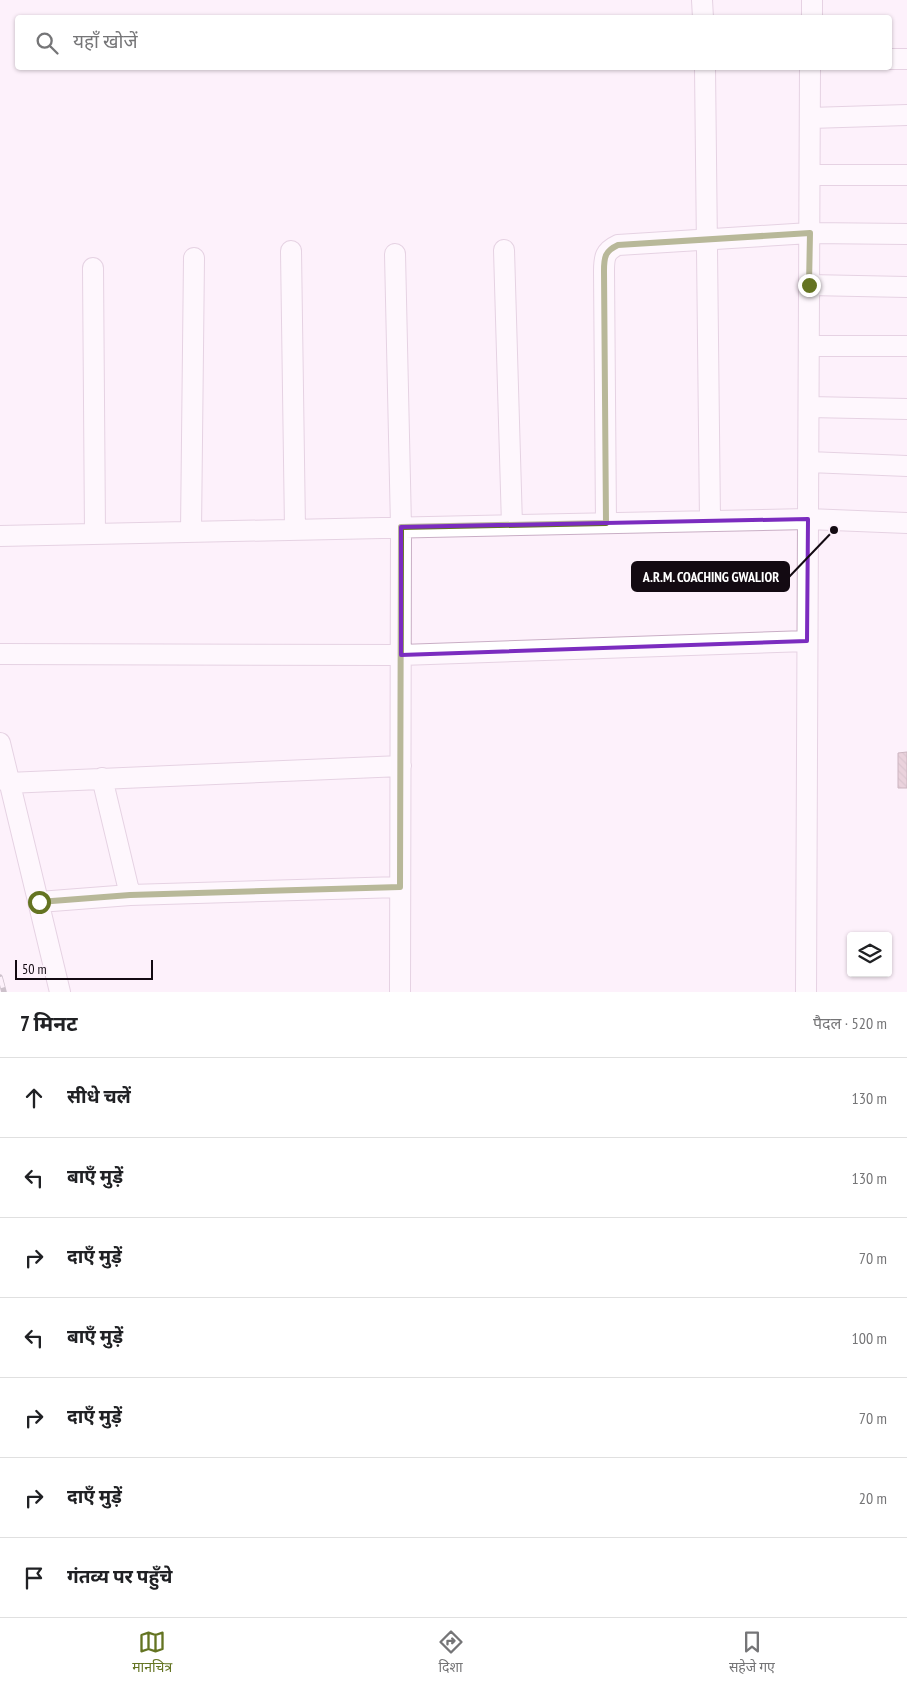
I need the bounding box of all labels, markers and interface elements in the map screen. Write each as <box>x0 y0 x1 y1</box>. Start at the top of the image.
search box <box>15 15 892 70</box>
icon: search <box>33 29 61 57</box>
text: यहाँ खोजें <box>73 29 138 53</box>
route end <box>798 274 821 297</box>
callout: A.R.M. COACHING GWALIOR <box>632 562 789 591</box>
text: A.R.M. COACHING GWALIOR <box>642 568 779 586</box>
route start <box>28 891 51 914</box>
map controls <box>847 932 892 977</box>
button: layers <box>847 932 892 977</box>
scale bar <box>15 957 152 980</box>
text: 50 m <box>22 960 47 978</box>
text: 7 मिनट <box>20 1010 78 1037</box>
text: पैदल · 520 m <box>813 1013 887 1033</box>
icon: ahead <box>20 1084 48 1112</box>
text: सीधे चलें <box>67 1084 131 1108</box>
text: 130 m <box>852 1088 887 1108</box>
icon: left <box>20 1164 48 1192</box>
text: बाएँ मुड़ें <box>67 1164 123 1188</box>
text: 130 m <box>852 1168 887 1188</box>
icon: right <box>20 1244 48 1272</box>
text: दाएँ मुड़ें <box>67 1244 122 1268</box>
text: 70 m <box>859 1248 887 1268</box>
icon: left <box>20 1324 48 1352</box>
text: बाएँ मुड़ें <box>67 1324 123 1348</box>
text: 100 m <box>852 1328 887 1348</box>
icon: right <box>20 1404 48 1432</box>
text: दाएँ मुड़ें <box>67 1404 122 1428</box>
text: 70 m <box>859 1408 887 1428</box>
icon: right <box>20 1484 48 1512</box>
text: दाएँ मुड़ें <box>67 1484 122 1508</box>
text: 20 m <box>859 1488 887 1508</box>
icon: arrive <box>20 1564 48 1592</box>
text: गंतव्य पर पहुँचे <box>67 1564 172 1588</box>
tab: मानचित्र <box>132 1628 172 1678</box>
tab: दिशा <box>437 1628 465 1678</box>
tab: सहेजे गए <box>729 1628 775 1678</box>

